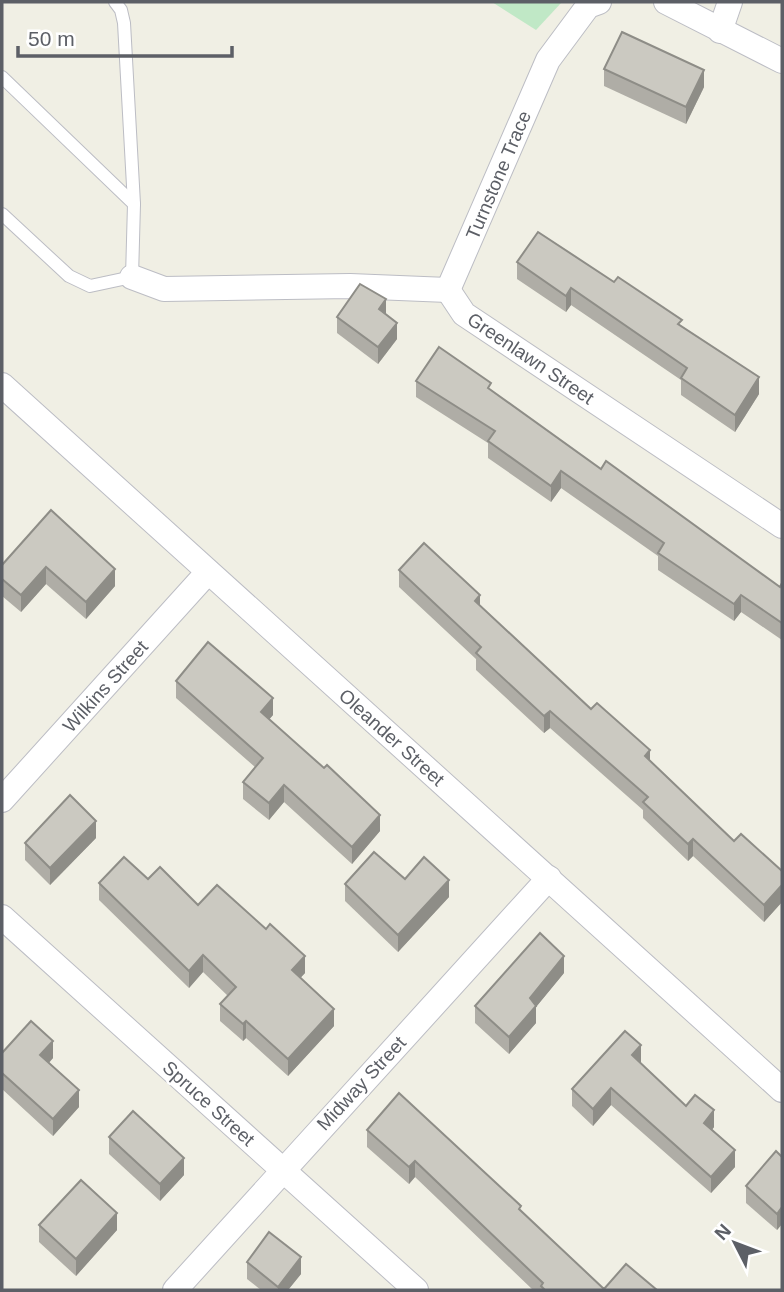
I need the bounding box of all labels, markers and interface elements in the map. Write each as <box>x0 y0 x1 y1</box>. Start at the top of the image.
scale bar <box>18 14 231 58</box>
text: 50 m <box>28 27 75 50</box>
street label: Turnstone Trace <box>462 108 535 243</box>
street label: Greenlawn Street <box>464 308 598 409</box>
street label: Wilkins Street <box>59 636 153 737</box>
street label: Oleander Street <box>335 685 449 791</box>
street label: Midway Street <box>313 1032 411 1135</box>
street label: Spruce Street <box>158 1057 259 1151</box>
north arrow <box>700 1208 770 1278</box>
text: N <box>710 1220 735 1244</box>

